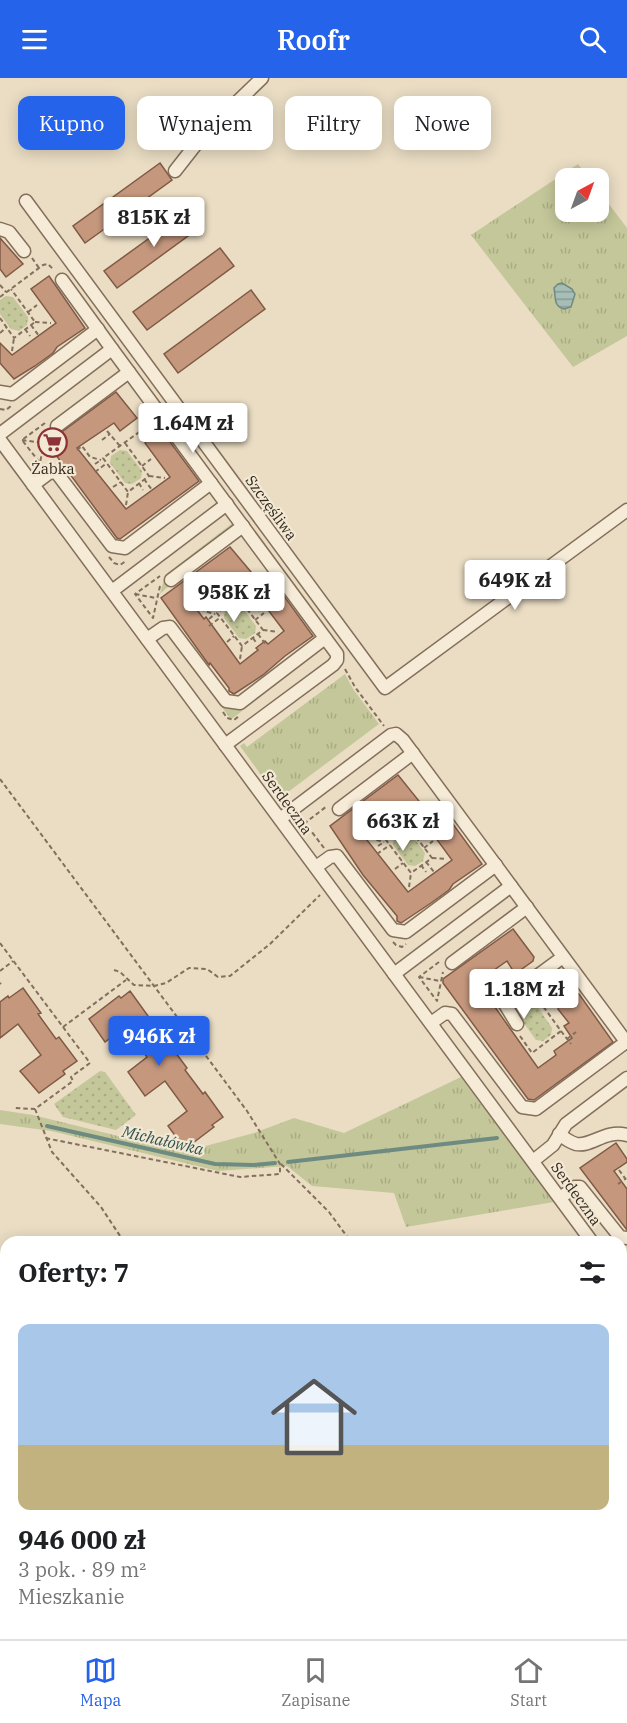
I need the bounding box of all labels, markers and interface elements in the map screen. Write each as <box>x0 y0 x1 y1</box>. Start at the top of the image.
text: Roofr <box>277 22 350 57</box>
icon: menu <box>18 23 51 56</box>
icon: search <box>576 23 609 56</box>
chip: Kupno <box>18 96 125 150</box>
chip: Wynajem <box>137 96 273 150</box>
chip: Filtry <box>285 96 382 150</box>
chip: Nowe <box>394 96 491 150</box>
north arrow <box>555 168 609 222</box>
map controls <box>555 168 609 222</box>
pin: 815K zł <box>99 197 209 248</box>
text: 815K zł <box>118 203 190 230</box>
pin: 1.64M zł <box>131 403 255 454</box>
text: 1.64M zł <box>152 409 234 436</box>
supermarket icon: Żabka <box>37 426 69 458</box>
place label: Żabka <box>31 459 75 478</box>
street label: Szczęśliwa <box>241 472 301 544</box>
pin: 649K zł <box>460 560 570 611</box>
text: 649K zł <box>479 566 551 593</box>
pin: 958K zł <box>179 572 289 623</box>
text: 958K zł <box>198 578 270 605</box>
street label: Serdeczna <box>258 767 317 838</box>
pin: 663K zł <box>348 801 458 852</box>
text: 663K zł <box>367 807 439 834</box>
pin: 1.18M zł <box>462 969 586 1020</box>
text: 1.18M zł <box>483 975 565 1002</box>
pin: 946K zł <box>104 1016 214 1067</box>
text: 946K zł <box>123 1022 195 1049</box>
water label: Michałówka <box>119 1121 206 1159</box>
street label: Serdeczna <box>547 1158 606 1229</box>
text: Oferty: 7 <box>18 1255 129 1289</box>
icon: filters <box>576 1256 609 1289</box>
icon: home <box>260 1363 368 1471</box>
text: 946 000 zł <box>18 1522 146 1556</box>
text: 3 pok. · 89 m² <box>18 1556 146 1583</box>
text: Mieszkanie <box>18 1583 124 1610</box>
tab: Mapa <box>80 1654 121 1710</box>
tab: Zapisane <box>281 1654 350 1710</box>
tab: Start <box>510 1654 547 1710</box>

